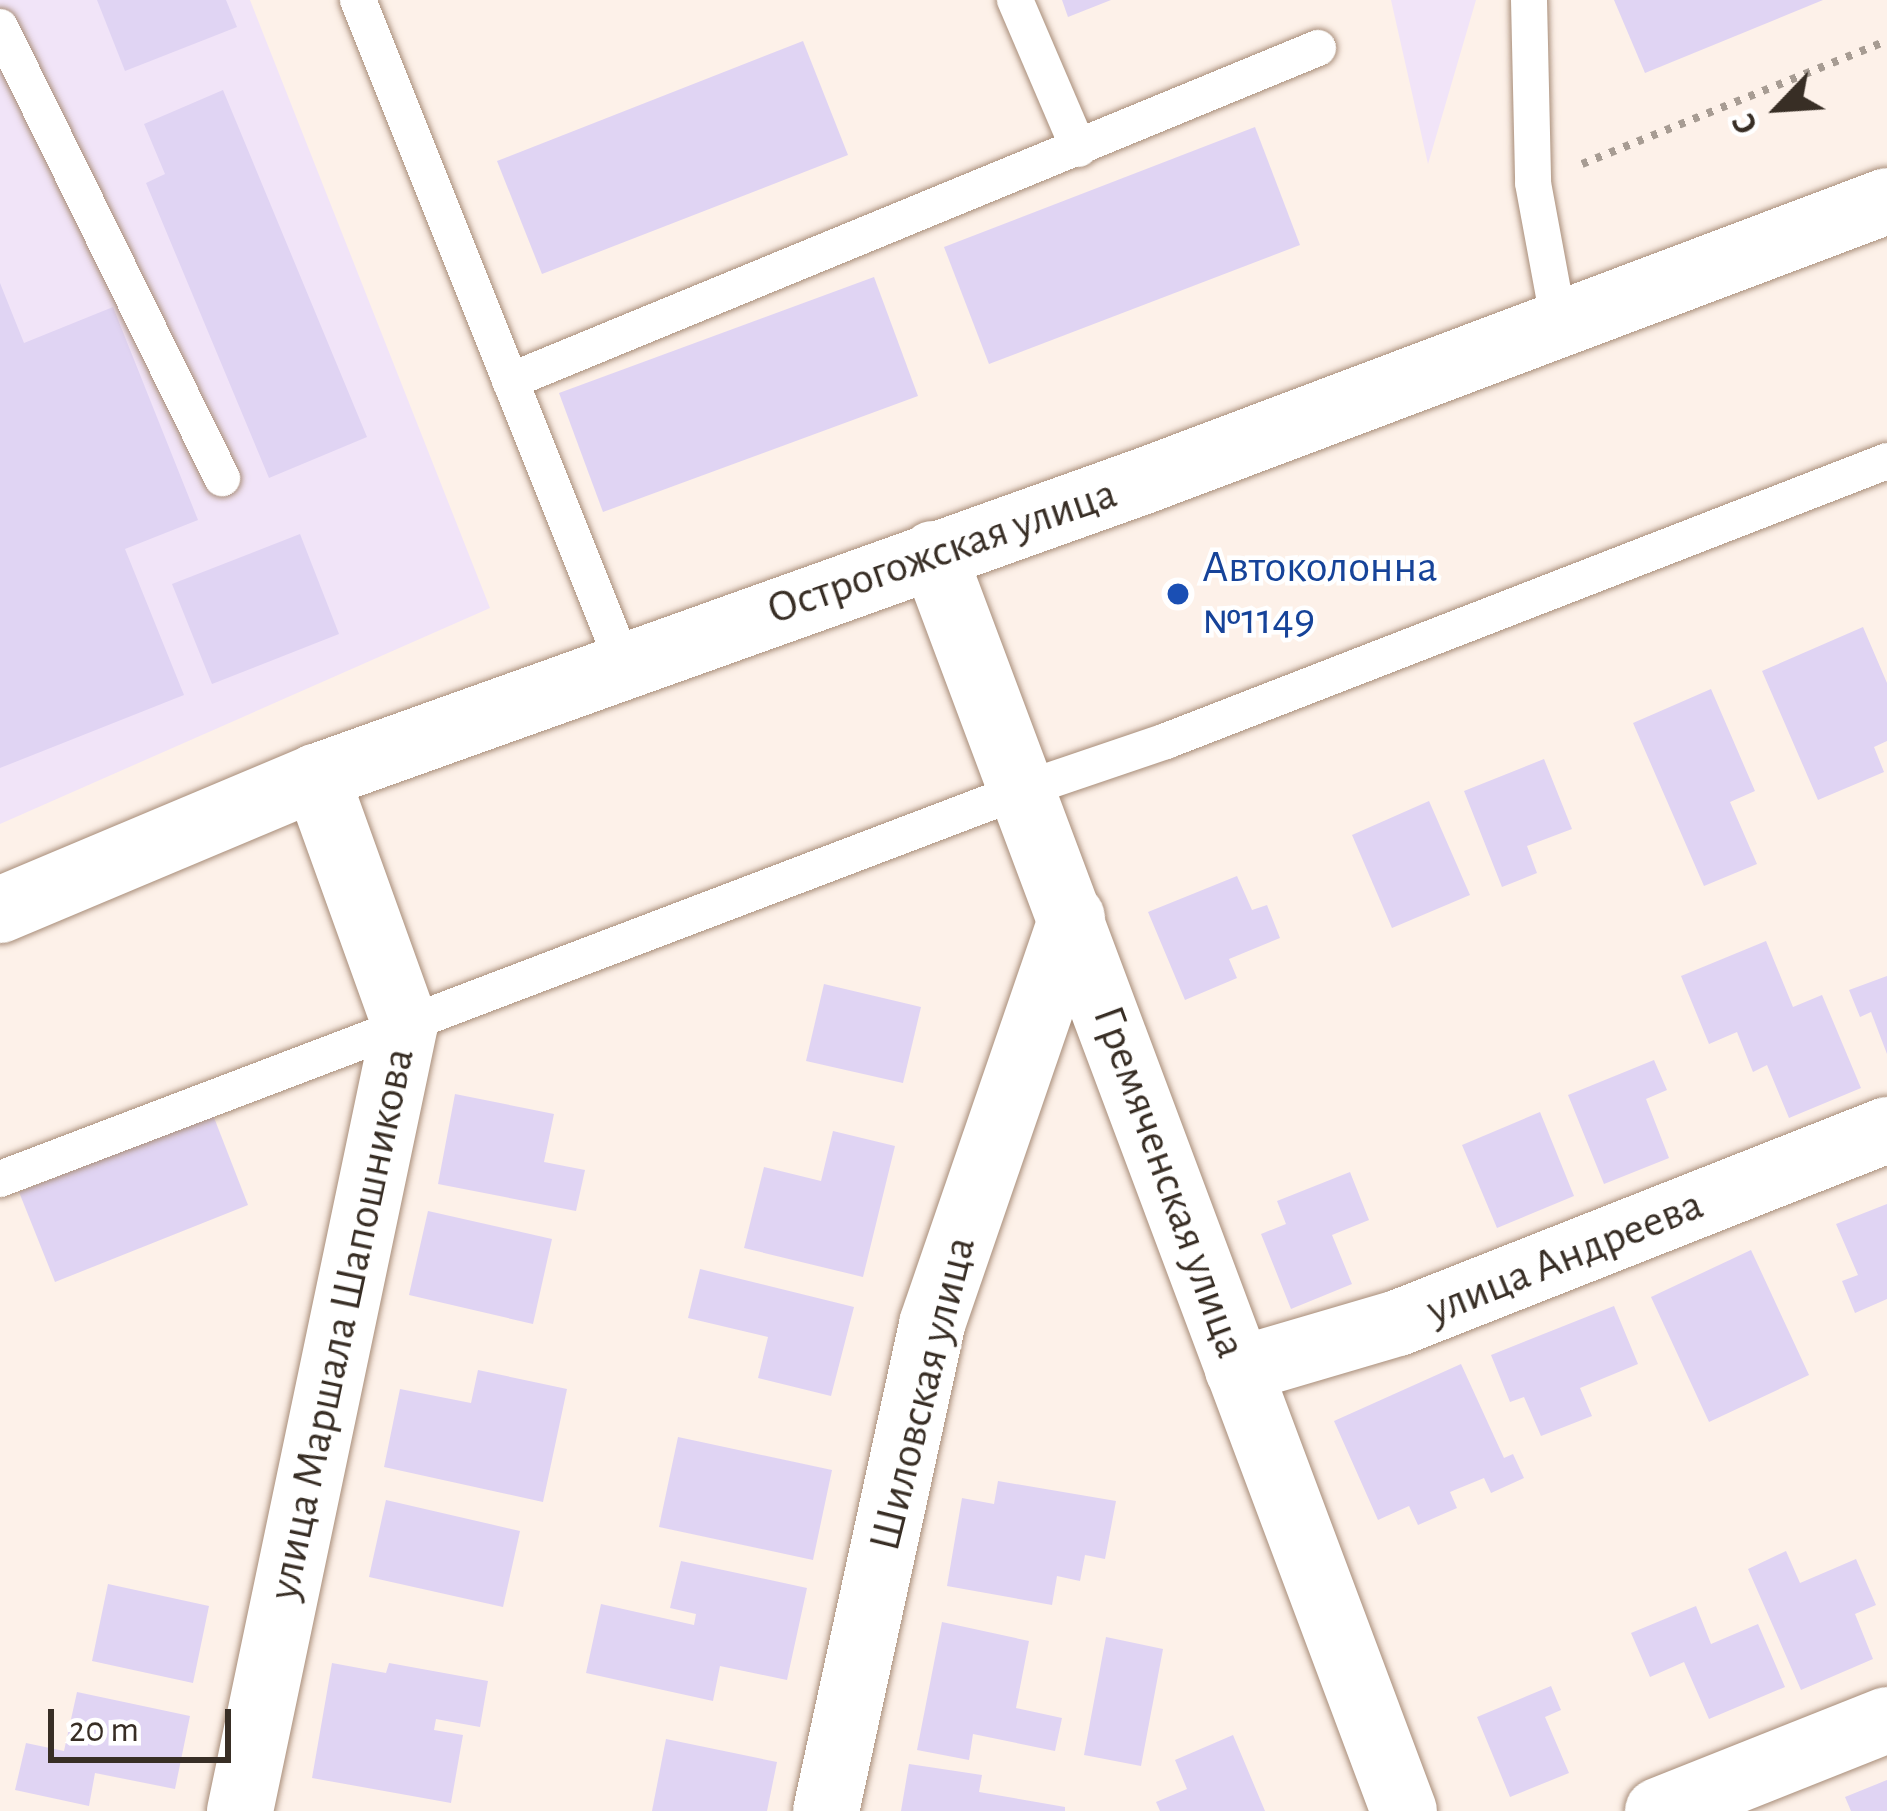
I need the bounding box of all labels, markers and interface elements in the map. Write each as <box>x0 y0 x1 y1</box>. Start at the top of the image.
north arrow <box>1719 48 1839 168</box>
text: С <box>1727 108 1765 139</box>
street label: Острогожская улица <box>760 467 1124 637</box>
place label: Автоколонна №1149 <box>1202 541 1438 647</box>
marker: Автоколонна №1149 <box>1165 581 1191 607</box>
street label: Гремяченская улица <box>1080 999 1258 1365</box>
street label: улица Маршала Шапошникова <box>257 1043 427 1605</box>
street label: улица Андреева <box>1419 1178 1711 1338</box>
street label: Шиловская улица <box>858 1231 988 1557</box>
scale bar <box>54 1685 237 1759</box>
text: 20 m <box>69 1712 139 1748</box>

